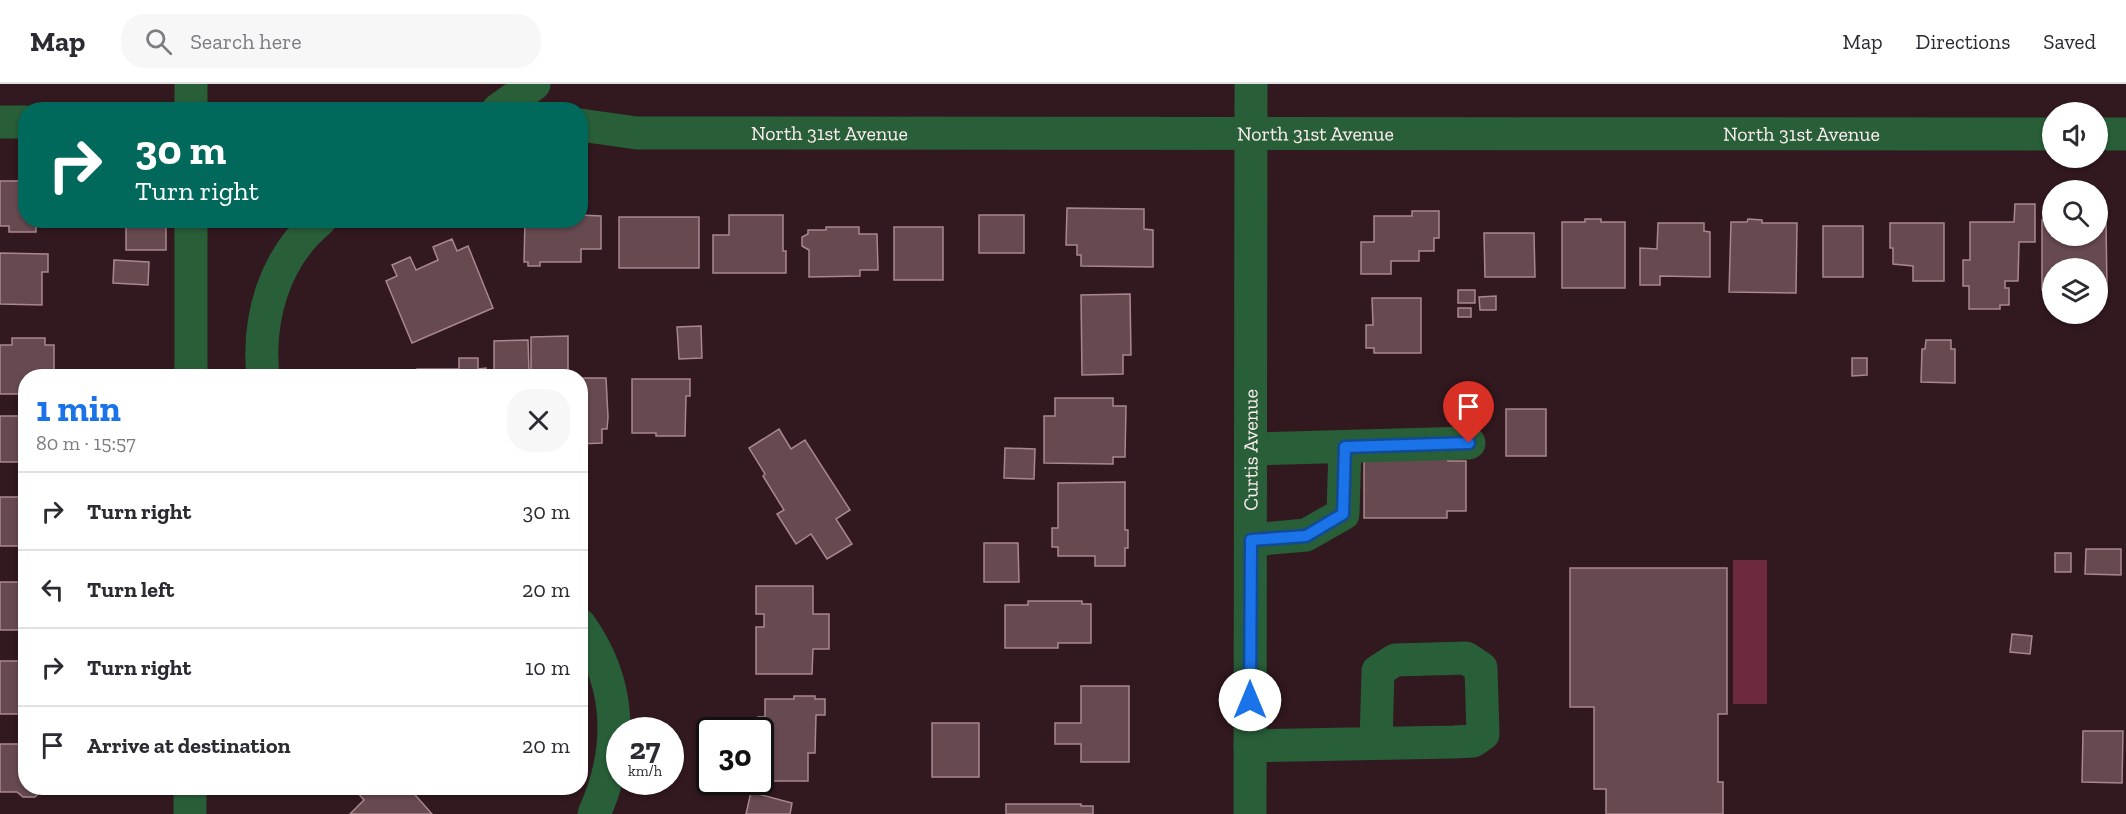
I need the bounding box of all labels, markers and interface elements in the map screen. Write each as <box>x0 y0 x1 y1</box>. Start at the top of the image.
search box <box>121 14 541 68</box>
text: Map <box>30 25 85 58</box>
icon: search <box>142 25 175 58</box>
text: Search here <box>190 28 302 55</box>
text: Map <box>1843 29 1883 54</box>
text: Directions <box>1916 29 2010 54</box>
text: Saved <box>2043 29 2096 54</box>
map controls <box>2042 102 2108 324</box>
button: sound <box>2042 102 2108 168</box>
street label: North 31st Avenue <box>751 121 908 145</box>
street label: North 31st Avenue <box>1237 121 1394 146</box>
street label: North 31st Avenue <box>1723 122 1880 146</box>
text: 30 m <box>135 124 226 175</box>
icon: right <box>36 126 114 204</box>
text: Turn right <box>135 175 259 207</box>
button: search <box>2042 180 2108 246</box>
button: layers <box>2042 258 2108 324</box>
pin <box>1443 381 1494 443</box>
text: 1 min <box>36 387 121 430</box>
button: close <box>507 389 570 452</box>
street label: Curtis Avenue <box>1238 389 1263 511</box>
icon: arrive <box>1452 390 1485 423</box>
text: 80 m · 15:57 <box>36 431 136 455</box>
icon: right <box>36 495 69 528</box>
text: Turn right <box>87 498 191 525</box>
text: 30 m <box>523 498 570 525</box>
icon: left <box>36 573 69 606</box>
text: Turn left <box>87 576 174 603</box>
text: 20 m <box>522 576 570 603</box>
icon: right <box>36 651 69 684</box>
text: Turn right <box>87 654 191 681</box>
text: 10 m <box>525 654 570 681</box>
position arrow <box>1218 668 1282 732</box>
speed limit sign: 30 <box>696 717 774 795</box>
icon: arrive <box>36 729 69 762</box>
text: 27 <box>630 731 660 767</box>
text: Arrive at destination <box>87 732 290 759</box>
text: 20 m <box>522 732 570 759</box>
text: km/h <box>628 762 662 780</box>

